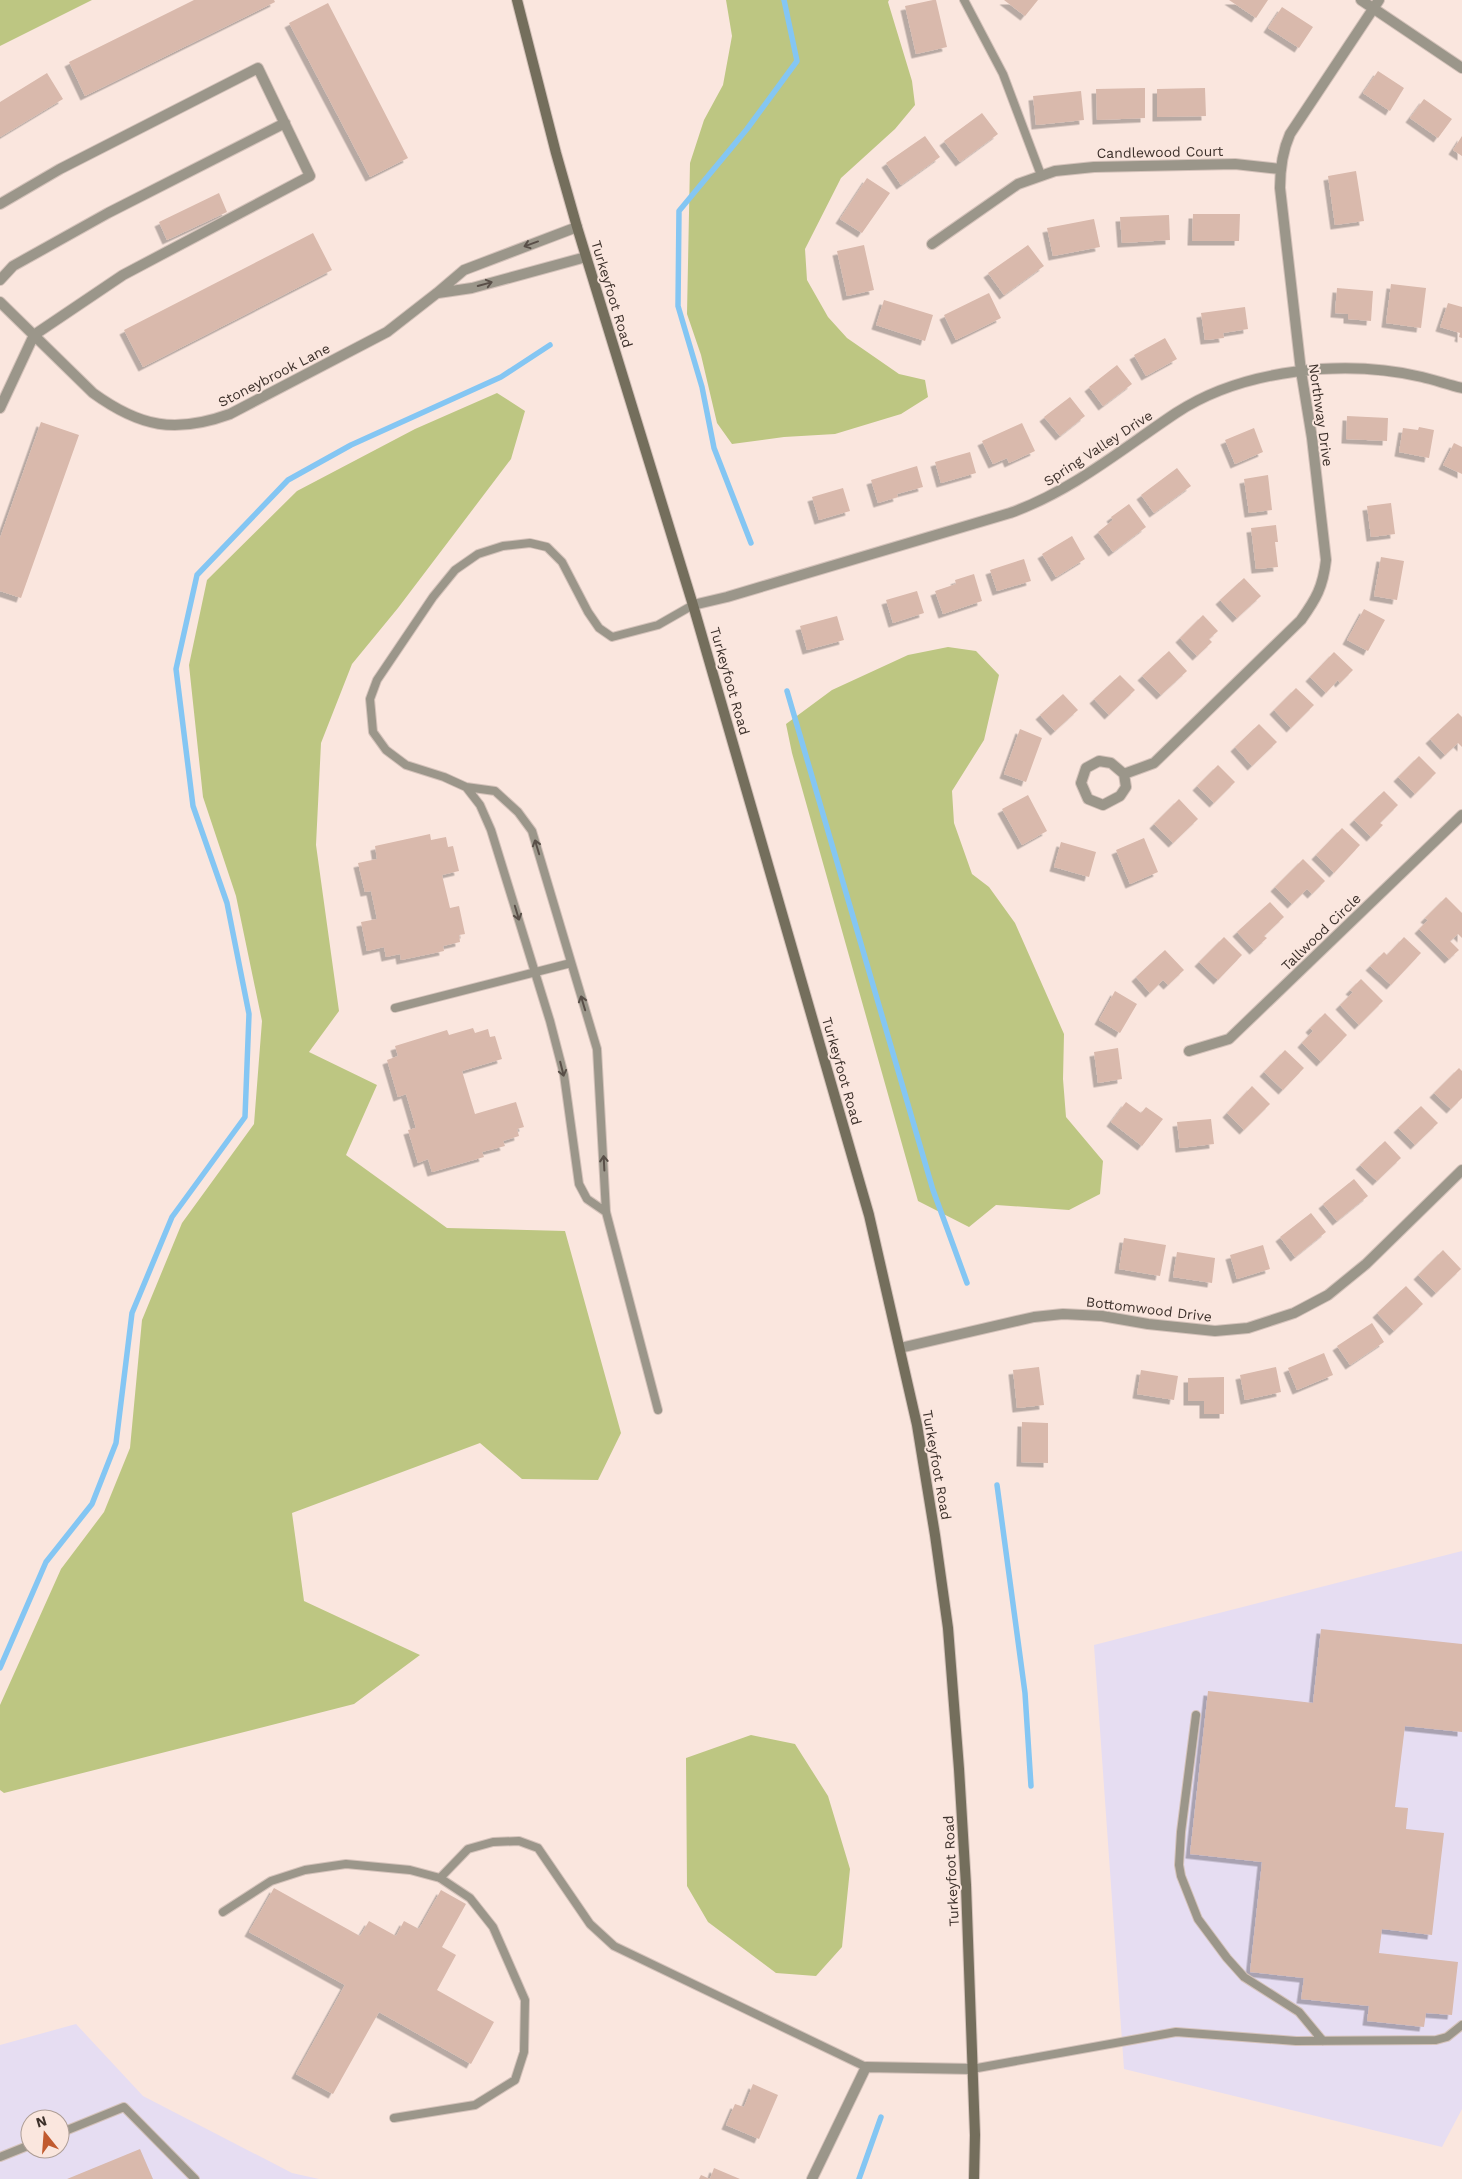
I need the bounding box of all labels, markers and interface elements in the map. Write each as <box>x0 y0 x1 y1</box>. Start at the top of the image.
street label: Candlewood Court <box>1096 143 1224 161</box>
street label: Turkeyfoot Road <box>588 238 636 350</box>
one-way arrow <box>524 240 539 249</box>
one-way arrow <box>477 279 493 289</box>
street label: Stoneybrook Lane <box>215 340 333 410</box>
street label: Northway Drive <box>1306 362 1336 468</box>
street label: Spring Valley Drive <box>1041 407 1155 489</box>
street label: Turkeyfoot Road <box>707 625 753 737</box>
one-way arrow <box>531 839 541 855</box>
street label: Tallwood Circle <box>1278 890 1364 974</box>
one-way arrow <box>512 904 522 920</box>
one-way arrow <box>578 995 588 1011</box>
street label: Turkeyfoot Road <box>819 1015 865 1127</box>
one-way arrow <box>558 1060 567 1076</box>
one-way arrow <box>599 1155 608 1171</box>
street label: Bottomwood Drive <box>1085 1293 1213 1325</box>
street label: Turkeyfoot Road <box>919 1409 955 1521</box>
street label: Turkeyfoot Road <box>940 1815 962 1927</box>
north arrow <box>20 2109 70 2159</box>
text: N <box>34 2112 48 2131</box>

